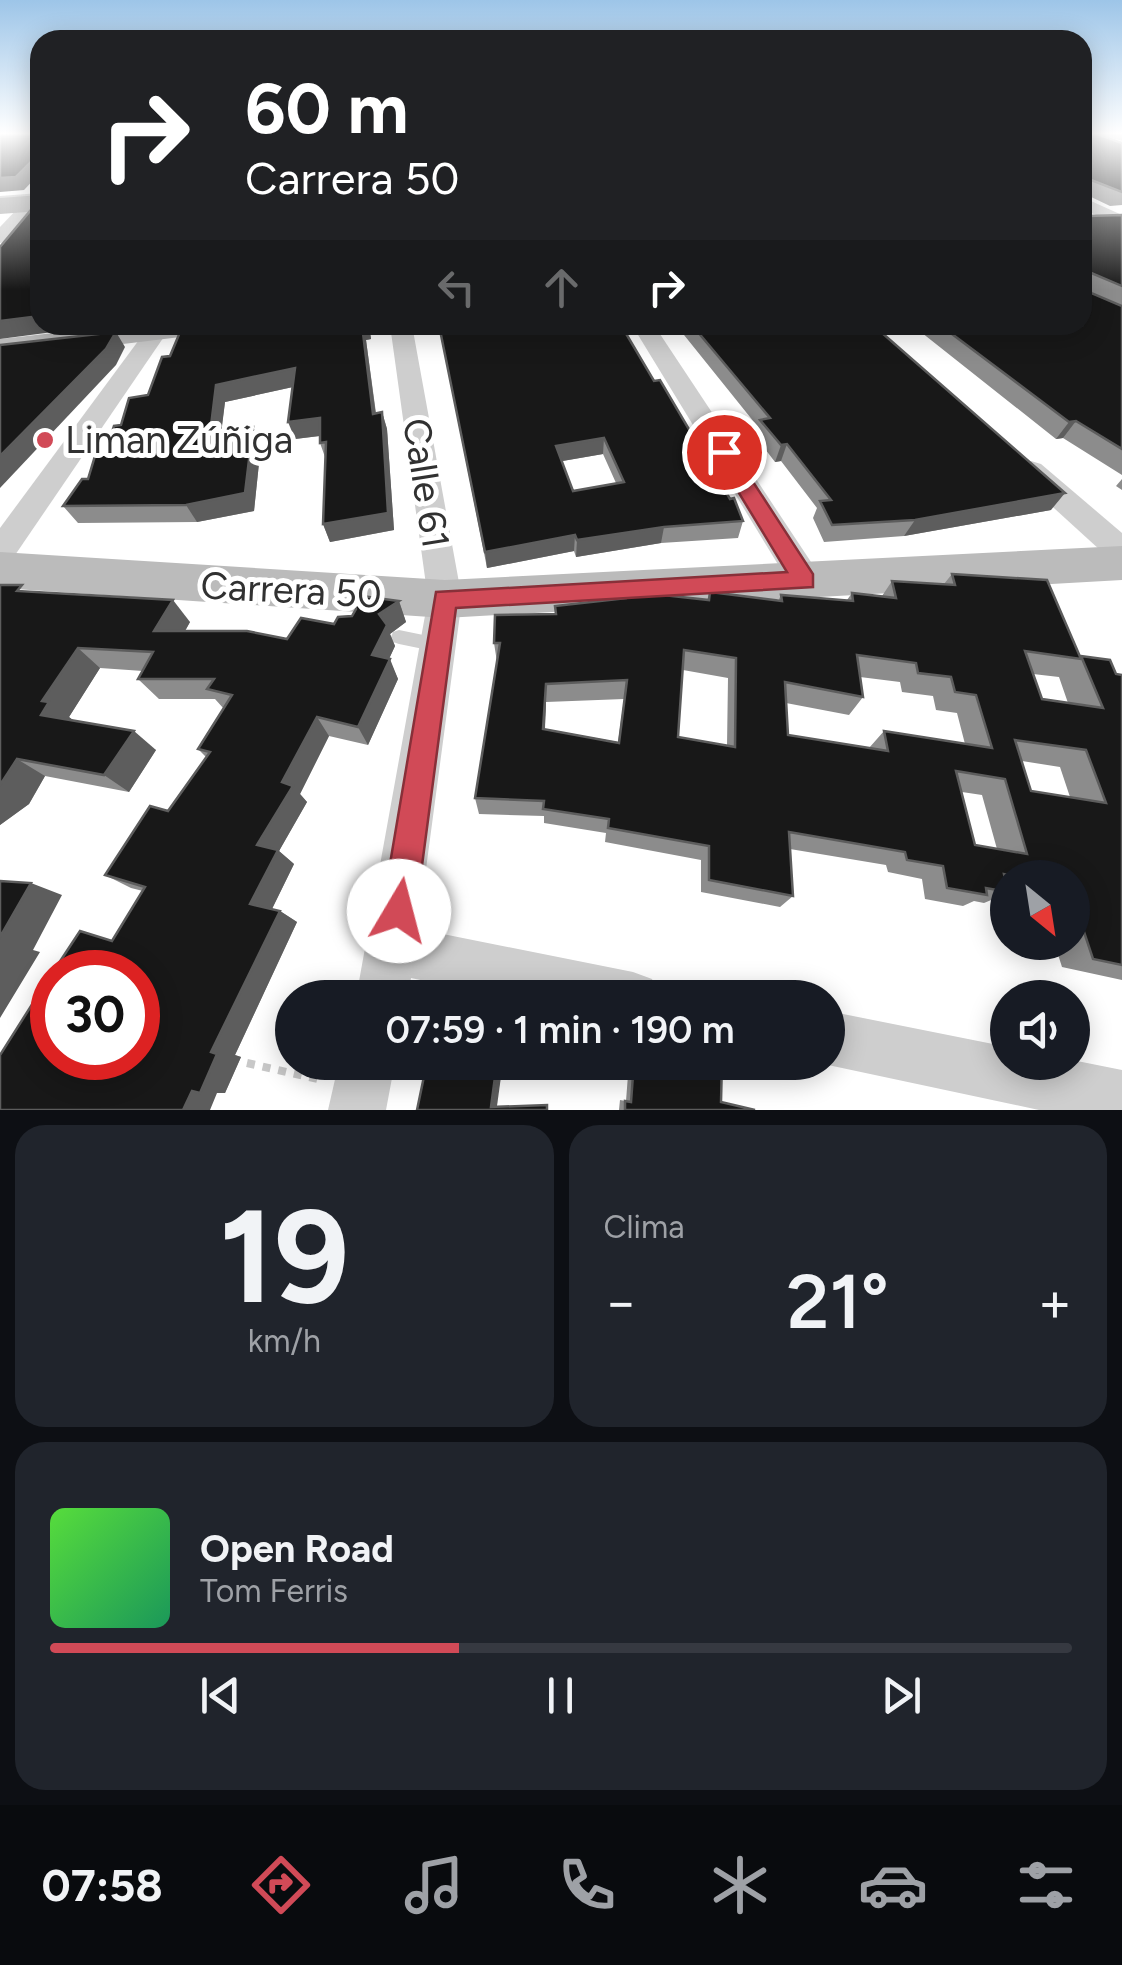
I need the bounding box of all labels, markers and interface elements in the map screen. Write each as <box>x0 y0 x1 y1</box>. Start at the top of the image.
text: 60 m <box>245 66 409 151</box>
icon: right <box>80 70 210 200</box>
text: Carrera 50 <box>245 151 459 205</box>
icon: left <box>429 260 484 315</box>
icon: ahead <box>534 260 589 315</box>
icon: right <box>639 260 694 315</box>
pin <box>682 410 767 495</box>
street label: Calle 61 <box>393 415 459 551</box>
place label: Liman Zúñiga <box>65 417 293 463</box>
icon: arrive <box>697 425 752 480</box>
marker: Liman Zúñiga <box>34 429 56 451</box>
street label: Carrera 50 <box>199 562 383 618</box>
position arrow <box>347 859 451 963</box>
north arrow <box>990 860 1090 960</box>
map controls <box>990 860 1090 1080</box>
speed limit sign: 30 <box>30 950 160 1080</box>
button: sound <box>990 980 1090 1080</box>
text: 07:59 · 1 min · 190 m <box>385 1007 735 1053</box>
text: 19 <box>219 1179 349 1335</box>
text: Clima <box>604 1208 685 1246</box>
text: 21° <box>787 1257 889 1347</box>
text: − <box>604 1269 638 1335</box>
text: + <box>1038 1269 1072 1335</box>
text: km/h <box>248 1322 321 1360</box>
text: Open Road <box>200 1526 394 1572</box>
text: Tom Ferris <box>200 1572 348 1610</box>
icon: previous <box>193 1668 248 1723</box>
icon: pause <box>533 1668 588 1723</box>
icon: next <box>874 1668 929 1723</box>
icon: directions <box>246 1850 316 1920</box>
icon: music <box>399 1850 469 1920</box>
icon: phone <box>552 1850 622 1920</box>
icon: climate <box>705 1850 775 1920</box>
icon: car <box>858 1850 928 1920</box>
icon: filters <box>1011 1850 1081 1920</box>
text: 07:58 <box>41 1858 163 1912</box>

